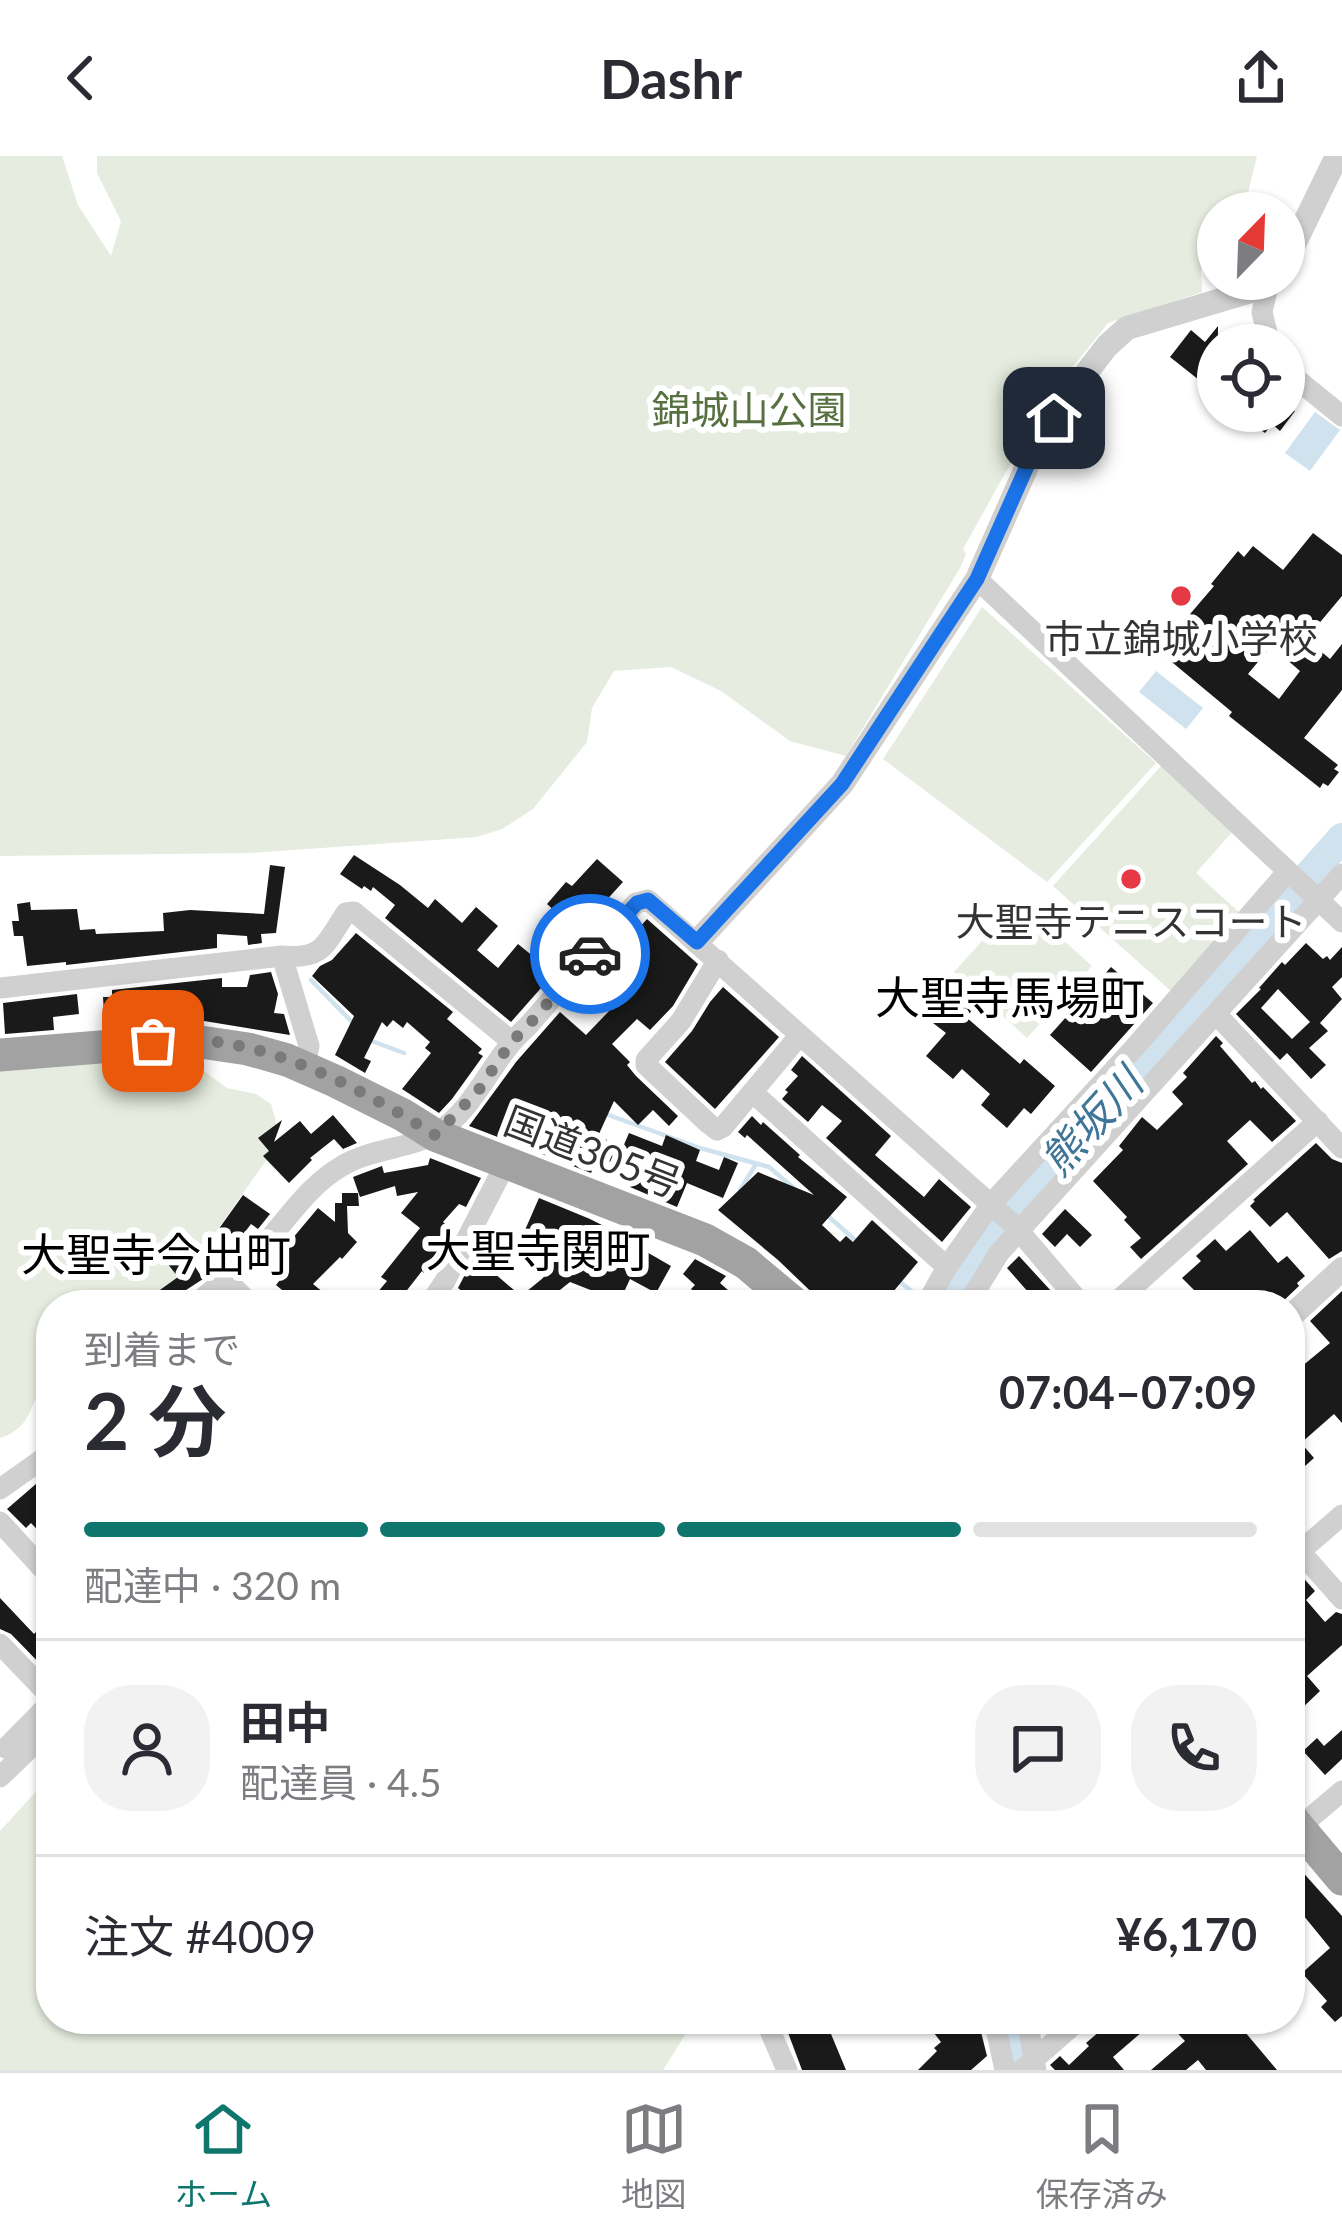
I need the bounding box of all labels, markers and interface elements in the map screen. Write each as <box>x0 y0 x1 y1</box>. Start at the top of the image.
icon: back <box>48 45 114 111</box>
icon: share <box>1228 45 1294 111</box>
text: Dashr <box>600 46 742 111</box>
north arrow <box>1197 192 1305 300</box>
map controls <box>1197 192 1305 432</box>
button: locate <box>1197 324 1305 432</box>
pin <box>1003 367 1105 469</box>
icon: home <box>1021 385 1087 451</box>
park label: 錦城山公園 <box>651 386 847 432</box>
marker: 市立錦城小学校 <box>1168 583 1194 609</box>
place label: 市立錦城小学校 <box>1044 615 1318 661</box>
marker: 大聖寺テニスコート <box>1118 866 1144 892</box>
courier <box>530 894 650 1014</box>
place label: 大聖寺テニスコート <box>955 898 1307 944</box>
icon: car <box>557 921 623 987</box>
district label: 大聖寺馬場町 <box>875 970 1145 1024</box>
pin <box>102 990 204 1092</box>
icon: bag <box>120 1008 186 1074</box>
water label: 熊坂川 <box>1030 1054 1154 1185</box>
street label: 国道305号 <box>498 1096 688 1206</box>
district label: 大聖寺関町 <box>425 1223 651 1277</box>
district label: 大聖寺今出町 <box>21 1227 291 1281</box>
text: 到着まで <box>84 1326 240 1372</box>
text: 07:04–07:09 <box>999 1365 1257 1419</box>
text: 2 分 <box>84 1373 226 1467</box>
text: 配達中 · 320 m <box>84 1562 341 1608</box>
button: person <box>84 1685 210 1811</box>
button: chat <box>975 1685 1101 1811</box>
button: phone <box>1131 1685 1257 1811</box>
text: 田中 <box>240 1695 330 1749</box>
text: 配達員 · 4.5 <box>240 1759 442 1805</box>
text: ¥6,170 <box>1116 1907 1257 1961</box>
text: 注文 #4009 <box>84 1909 316 1963</box>
tab: ホーム <box>174 2096 272 2216</box>
tab: 地図 <box>621 2096 687 2216</box>
tab: 保存済み <box>1036 2096 1168 2216</box>

